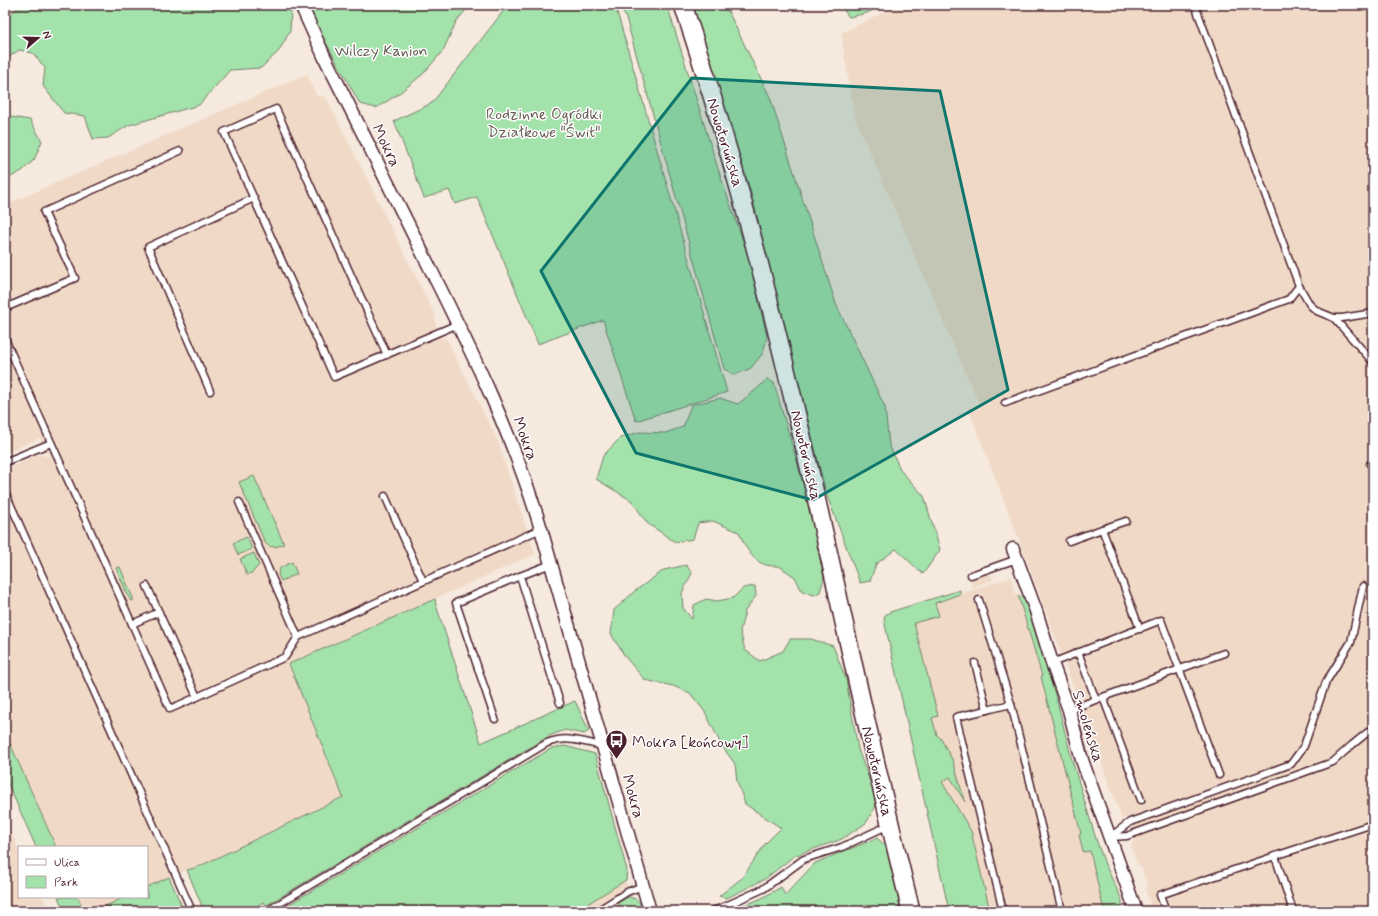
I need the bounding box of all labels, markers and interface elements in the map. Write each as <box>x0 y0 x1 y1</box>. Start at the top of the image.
north arrow <box>18 18 58 58</box>
text: N <box>39 29 54 41</box>
park label: Wilczy Kanion <box>334 41 428 62</box>
street label: Nowotoruńska <box>701 95 748 190</box>
park label: Rodzinne Ogródki Działkowe "Świt" <box>486 104 602 143</box>
street label: Mokra <box>366 121 405 171</box>
street label: Nowotoruńska <box>785 408 826 503</box>
street label: Mokra <box>507 414 542 463</box>
street label: Smoleńska <box>1067 688 1108 765</box>
street label: Nowotoruńska <box>856 724 897 819</box>
bus stop icon: Mokra [końcowy] <box>604 728 630 761</box>
place label: Mokra [końcowy] <box>632 732 749 753</box>
street label: Mokra <box>616 772 649 821</box>
legend <box>18 846 148 898</box>
text: Ulica <box>54 855 80 871</box>
text: Park <box>54 875 78 891</box>

